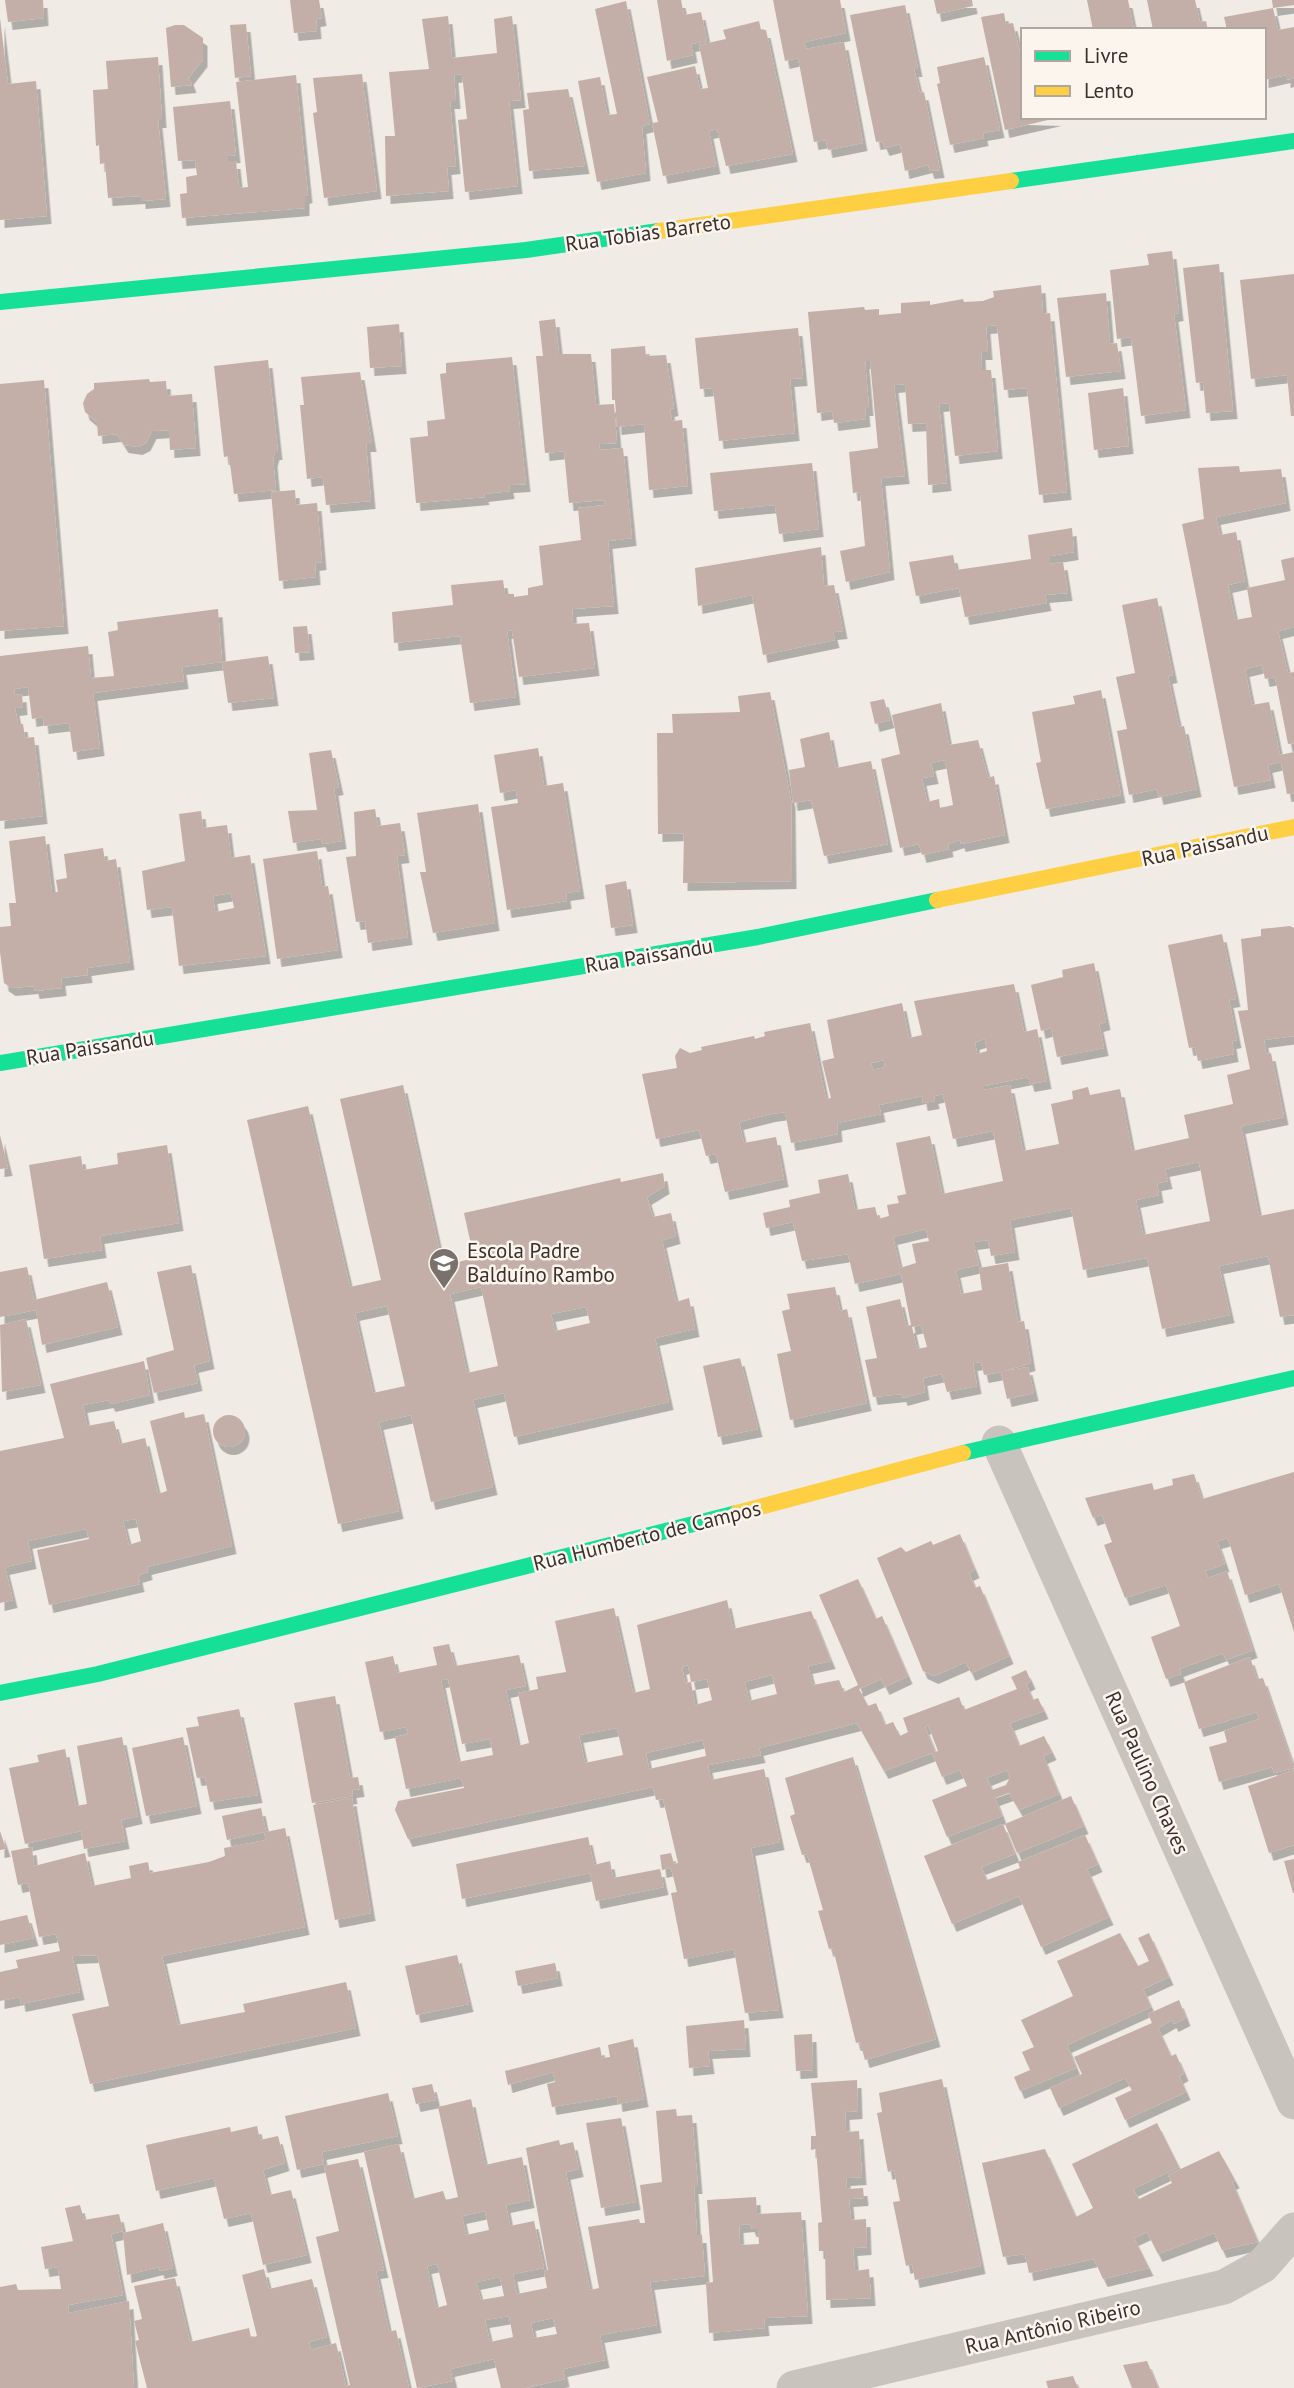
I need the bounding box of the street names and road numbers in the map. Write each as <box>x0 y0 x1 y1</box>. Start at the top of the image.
street label: Rua Tobias Barreto <box>563 208 732 257</box>
street label: Rua Paissandu <box>1139 819 1271 872</box>
street label: Rua Paissandu <box>583 932 715 979</box>
street label: Rua Paissandu <box>24 1024 156 1071</box>
street label: Rua Humberto de Campos <box>530 1494 764 1577</box>
street label: Rua Paulino Chaves <box>1099 1687 1196 1859</box>
street label: Rua Antônio Ribeiro <box>963 2293 1143 2360</box>

